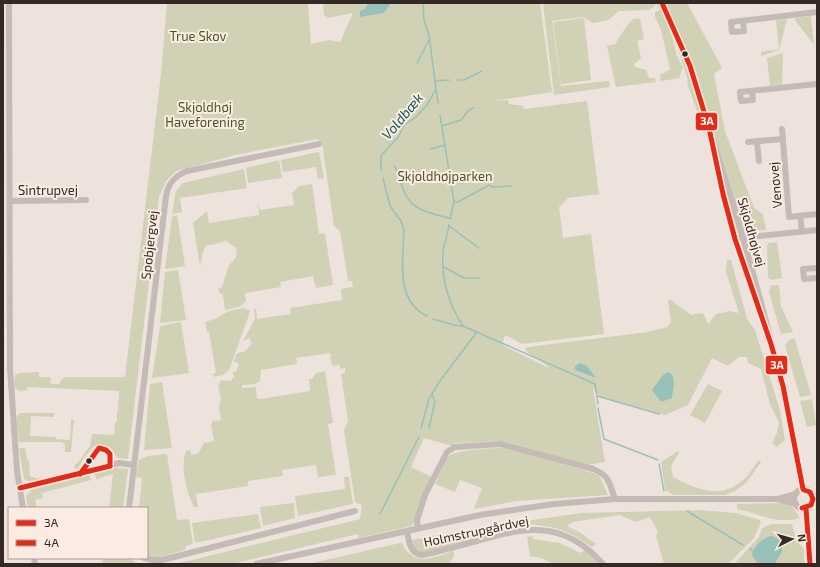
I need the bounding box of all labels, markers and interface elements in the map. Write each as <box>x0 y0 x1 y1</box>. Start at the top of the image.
park label: True Skov <box>170 28 226 44</box>
unlabelled marker <box>680 49 690 59</box>
water label: Voldbæk <box>378 89 426 143</box>
park label: Skjoldhøj Haveforening <box>165 99 245 130</box>
line badge: 3A <box>695 112 718 131</box>
text: 3A <box>700 114 715 127</box>
street label: Venøvej <box>765 161 785 209</box>
park label: Skjoldhøjparken <box>398 168 492 184</box>
street label: Sintrupvej <box>18 182 78 198</box>
street label: Skjoldhøjvej <box>735 196 769 268</box>
street label: Spobjergvej <box>137 210 161 280</box>
line badge: 3A <box>765 355 788 375</box>
text: 3A <box>770 358 785 371</box>
unlabelled marker <box>84 456 94 466</box>
legend <box>8 507 148 559</box>
street label: Holmstrupgårdvej <box>422 512 530 550</box>
text: 3A <box>44 515 59 529</box>
north arrow <box>772 519 812 559</box>
text: N <box>796 533 809 543</box>
text: 4A <box>44 535 59 549</box>

